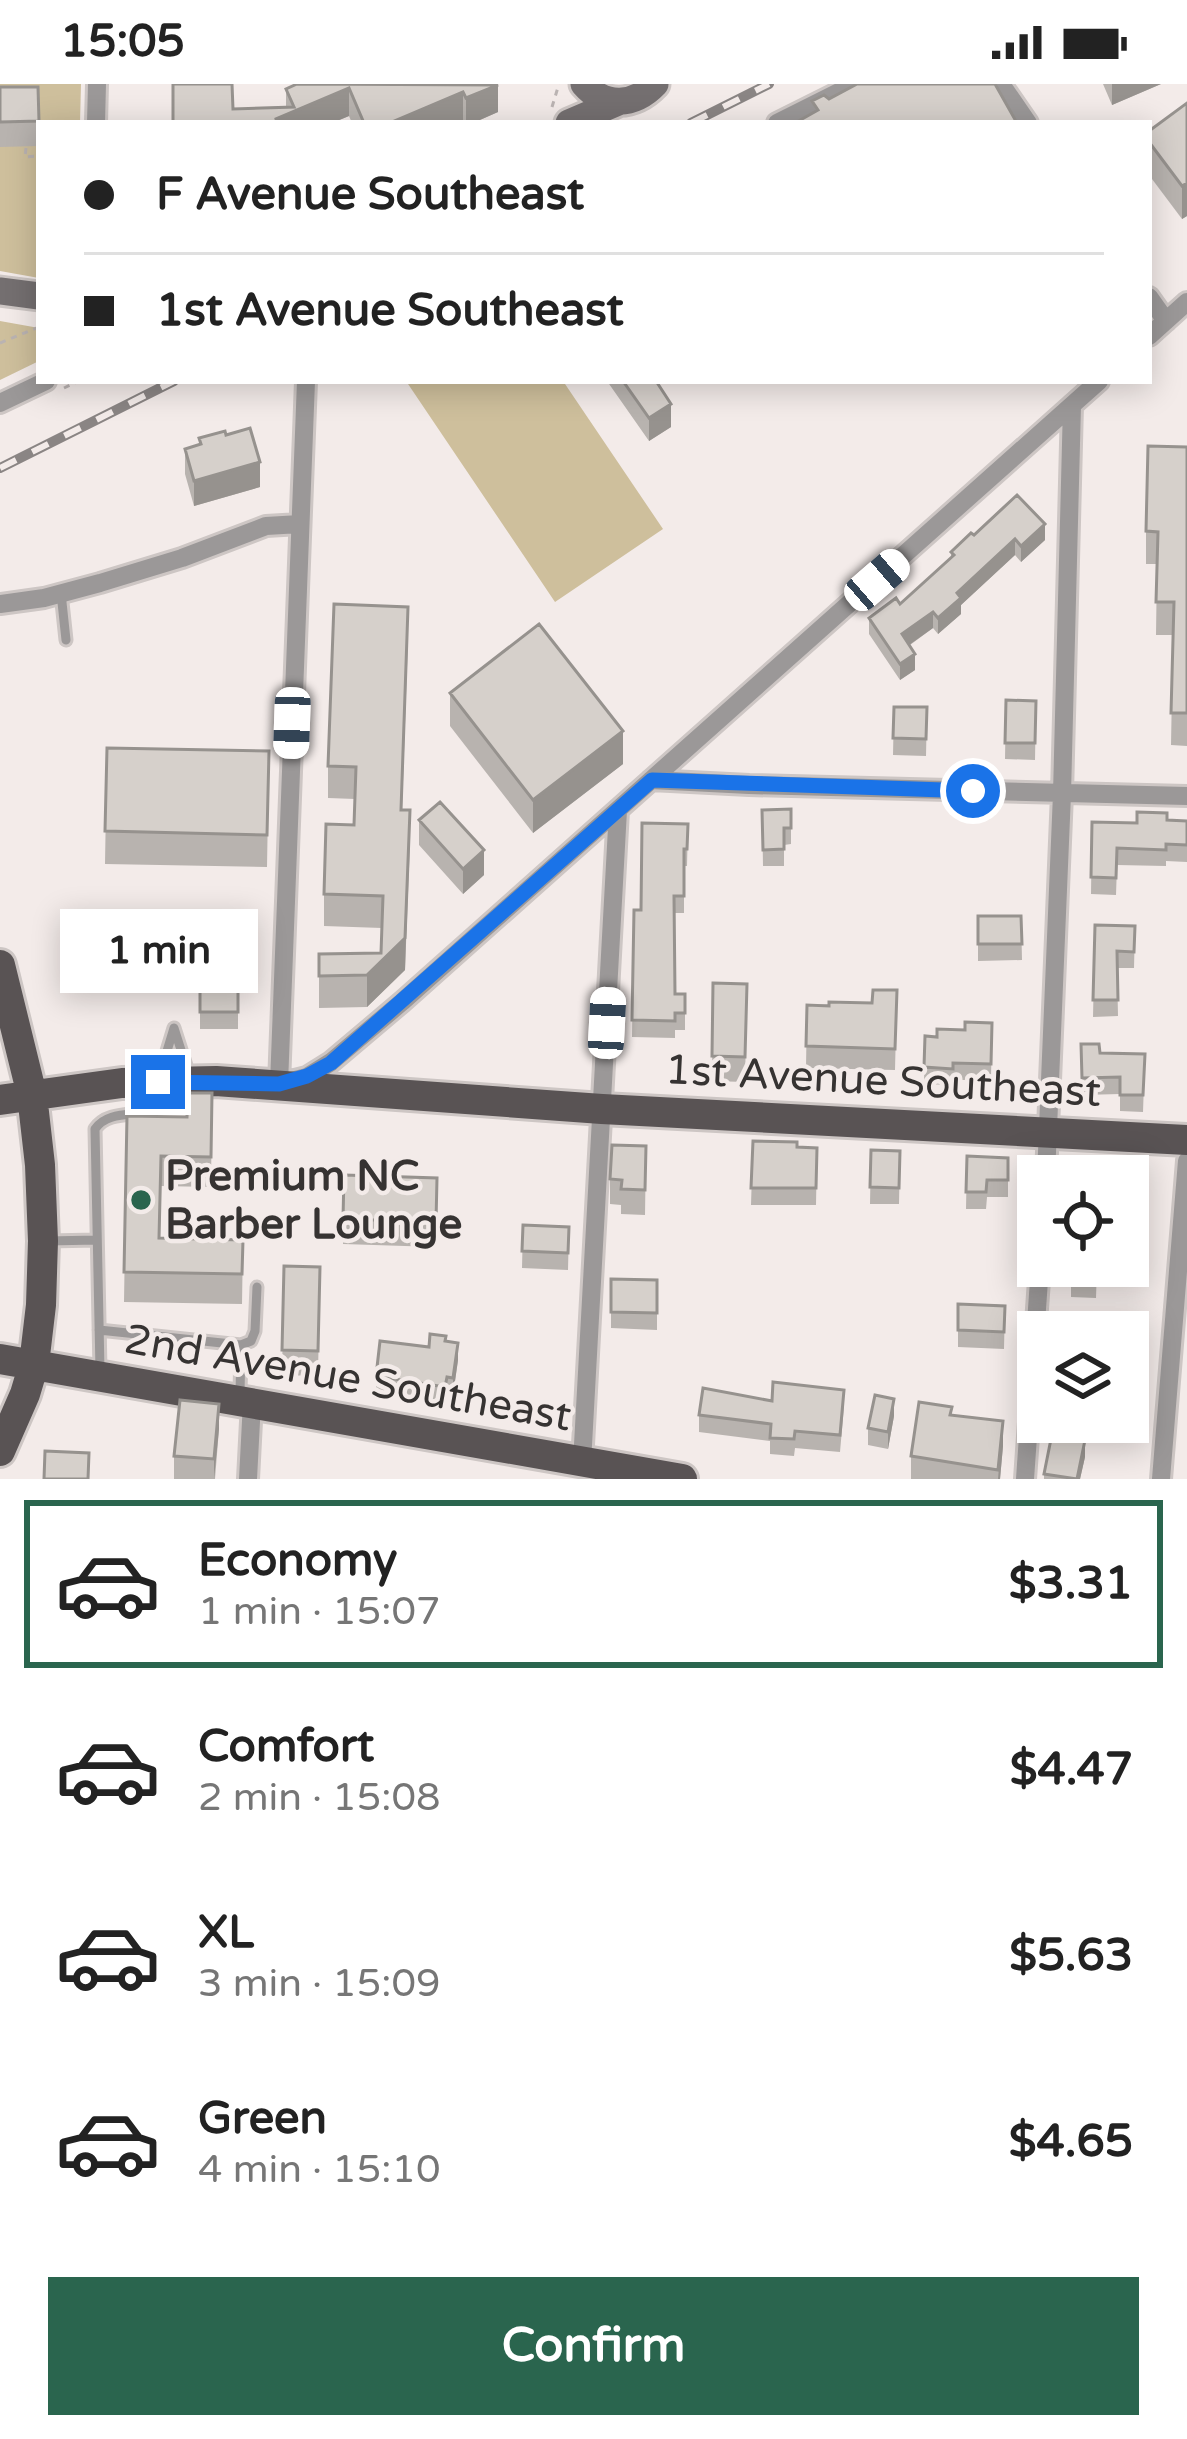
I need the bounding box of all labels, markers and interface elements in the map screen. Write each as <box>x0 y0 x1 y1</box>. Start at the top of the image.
text: 15:05 <box>60 15 185 69</box>
text: F Avenue Southeast <box>156 168 584 222</box>
text: 1st Avenue Southeast <box>156 284 624 338</box>
car <box>838 543 916 617</box>
car <box>273 686 311 760</box>
route start <box>946 764 1000 818</box>
callout: 1 min <box>59 908 257 992</box>
text: 1 min <box>107 927 211 974</box>
car <box>587 986 627 1060</box>
street label: 1st Avenue Southeast <box>664 1044 1102 1118</box>
route end <box>131 1055 185 1109</box>
place label: Premium NC Barber Lounge <box>165 1151 462 1250</box>
map controls <box>1017 1155 1149 1443</box>
button: locate <box>1017 1155 1149 1287</box>
marker: Premium NC Barber Lounge <box>128 1187 154 1213</box>
button: layers <box>1017 1311 1149 1443</box>
street label: 2nd Avenue Southeast <box>121 1314 575 1442</box>
icon: car <box>54 1530 162 1638</box>
text: Economy <box>198 1534 397 1588</box>
text: $3.31 <box>1009 1557 1133 1611</box>
text: 1 min · 15:07 <box>198 1588 440 1635</box>
icon: car <box>54 1716 162 1824</box>
text: Comfort <box>198 1720 374 1774</box>
text: $4.47 <box>1010 1743 1133 1797</box>
text: 2 min · 15:08 <box>198 1774 440 1821</box>
icon: car <box>54 1902 162 2010</box>
text: XL <box>198 1906 254 1960</box>
text: $5.63 <box>1009 1929 1133 1983</box>
text: 3 min · 15:09 <box>198 1960 440 2007</box>
icon: car <box>54 2088 162 2196</box>
text: Green <box>198 2092 327 2146</box>
text: $4.65 <box>1009 2115 1133 2169</box>
text: 4 min · 15:10 <box>198 2146 440 2193</box>
button: Confirm <box>48 2277 1139 2415</box>

